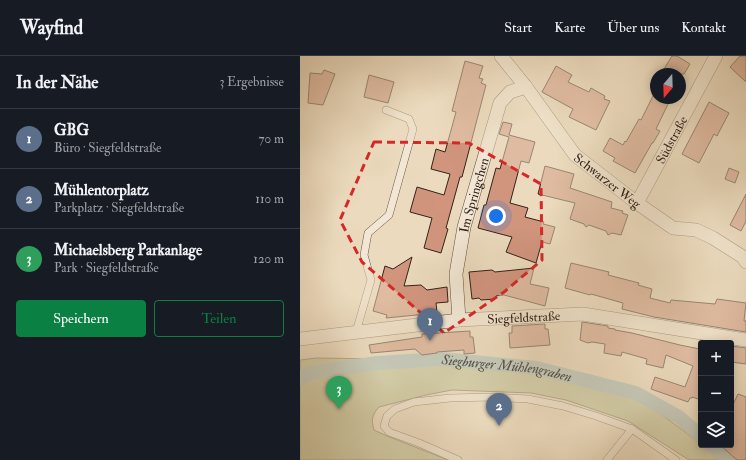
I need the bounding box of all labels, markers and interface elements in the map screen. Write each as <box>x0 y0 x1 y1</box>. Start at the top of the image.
text: Wayfind <box>20 16 83 40</box>
text: Start <box>504 19 532 36</box>
text: Karte <box>554 19 585 36</box>
text: Über uns <box>607 19 659 36</box>
text: Kontakt <box>681 19 726 36</box>
north arrow <box>650 68 686 104</box>
text: In der Nähe <box>16 72 98 93</box>
text: 3 Ergebnisse <box>219 74 284 90</box>
street label: Südstraße <box>653 113 692 167</box>
text: GBG <box>54 121 89 140</box>
text: 1 <box>27 131 31 147</box>
text: 70 m <box>259 131 284 147</box>
text: Büro · Siegfeldstraße <box>54 140 161 156</box>
street label: Schwarzer Weg <box>570 150 644 213</box>
street label: Im Springchen <box>456 156 493 234</box>
text: Mühlentorplatz <box>54 181 149 200</box>
text: 2 <box>26 191 32 207</box>
text: 110 m <box>255 191 284 207</box>
text: Parkplatz · Siegfeldstraße <box>54 200 184 216</box>
your location <box>486 206 506 226</box>
text: Michaelsberg Parkanlage <box>54 241 202 260</box>
text: 3 <box>27 251 32 267</box>
text: 120 m <box>253 251 284 267</box>
text: Park · Siegfeldstraße <box>54 260 159 276</box>
button: Speichern <box>16 300 146 337</box>
button: Teilen <box>154 300 284 337</box>
pin: 1 <box>417 308 443 341</box>
street label: Siegfeldstraße <box>487 308 561 328</box>
map controls <box>698 340 734 448</box>
button: + <box>698 340 734 376</box>
water label: Siegburger Mühlengraben <box>440 351 574 386</box>
pin: 3 <box>326 376 352 409</box>
button: − <box>698 376 734 412</box>
pin: 2 <box>486 393 512 426</box>
button: layers <box>698 412 734 448</box>

